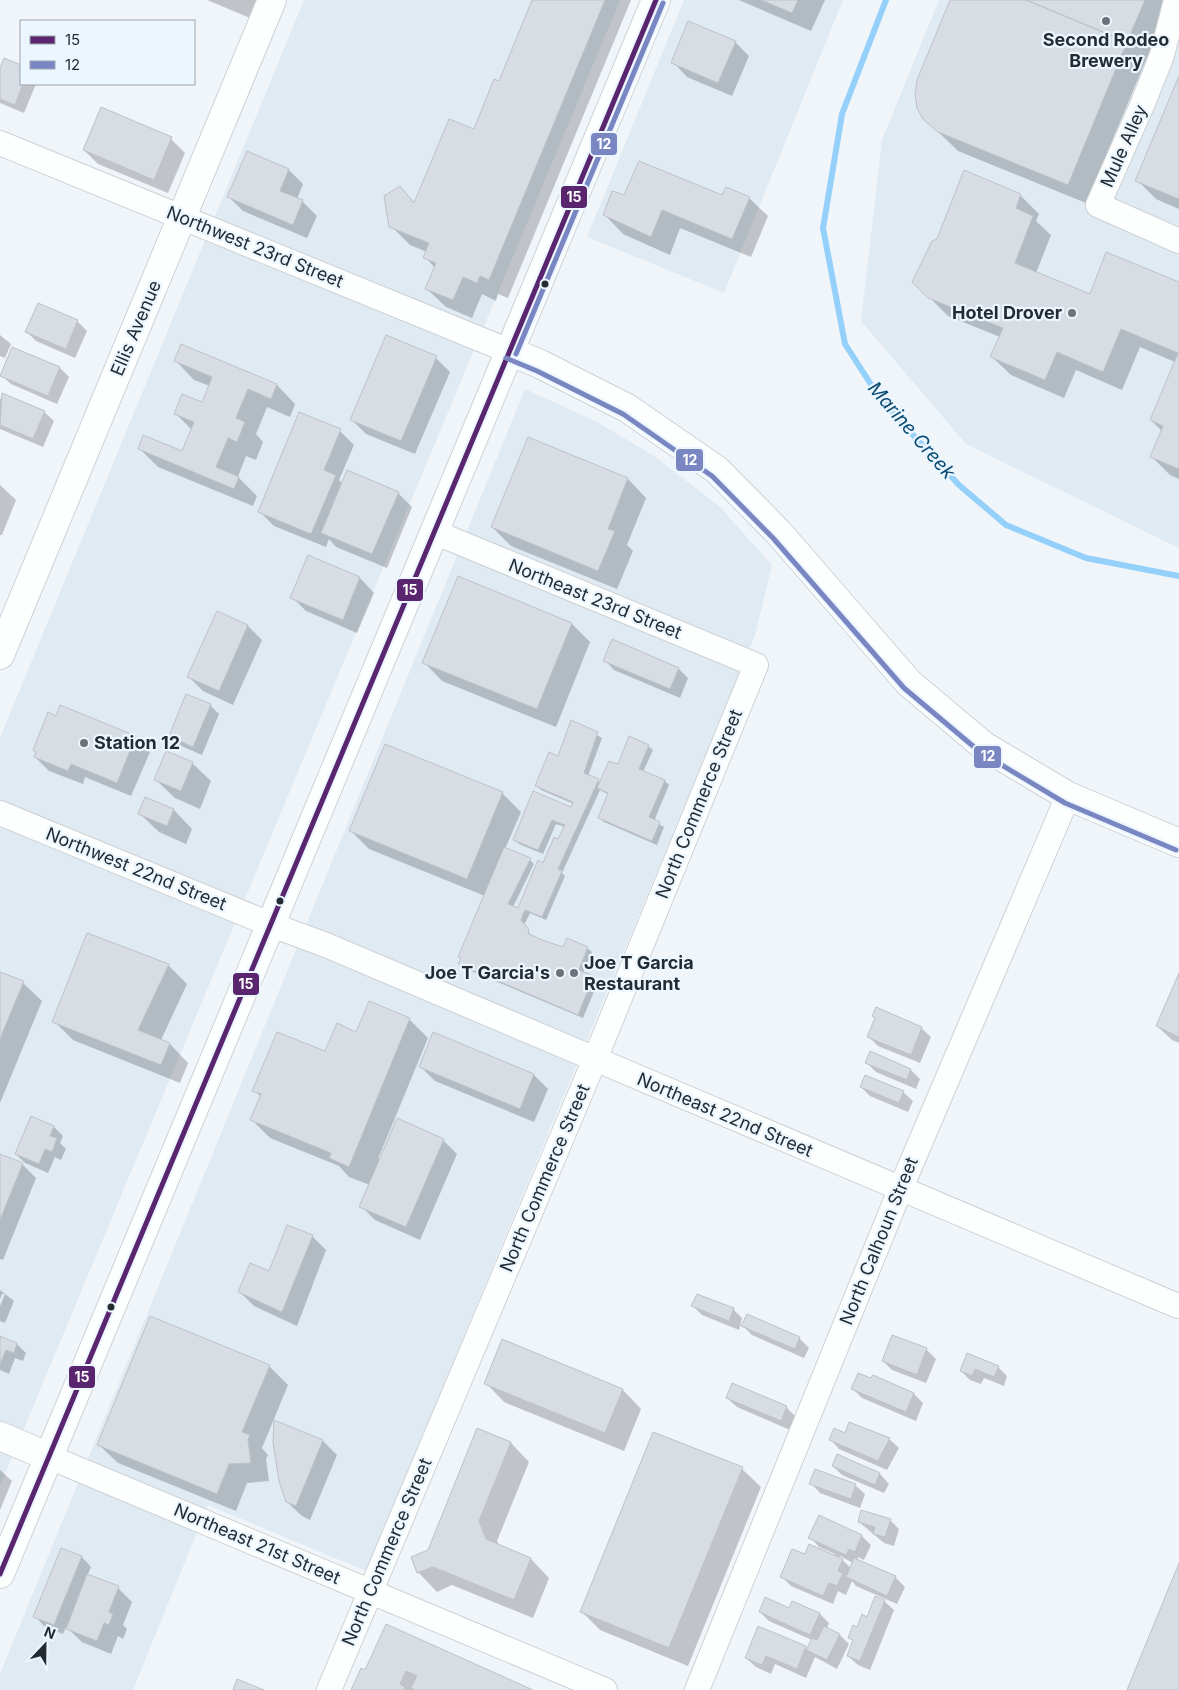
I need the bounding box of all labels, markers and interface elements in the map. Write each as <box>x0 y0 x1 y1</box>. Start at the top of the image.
marker: Second Rodeo Brewery <box>1100 15 1112 27</box>
legend <box>20 20 195 85</box>
place label: Second Rodeo Brewery <box>1043 29 1169 71</box>
text: 15 <box>65 30 80 49</box>
text: 12 <box>65 55 80 74</box>
street label: Mule Alley <box>1096 101 1151 190</box>
line badge: 12 <box>590 132 618 156</box>
text: 12 <box>597 135 612 152</box>
line badge: 15 <box>560 185 588 209</box>
text: 15 <box>567 188 582 205</box>
street label: Northwest 23rd Street <box>164 201 347 292</box>
street label: Ellis Avenue <box>106 277 165 379</box>
unlabelled marker <box>540 279 550 289</box>
place label: Hotel Drover <box>952 302 1062 323</box>
marker: Hotel Drover <box>1066 307 1078 319</box>
water label: Marine Creek <box>863 377 961 484</box>
line badge: 12 <box>675 448 704 472</box>
text: 12 <box>683 451 698 468</box>
street label: Northeast 23rd Street <box>506 554 685 643</box>
line badge: 15 <box>396 578 424 602</box>
text: 15 <box>403 581 418 598</box>
street label: North Commerce Street <box>651 706 746 901</box>
place label: Station 12 <box>94 732 180 753</box>
marker: Station 12 <box>78 737 90 749</box>
line badge: 12 <box>973 745 1002 769</box>
text: 12 <box>981 747 996 764</box>
street label: Northwest 22nd Street <box>43 823 230 914</box>
unlabelled marker <box>275 896 285 906</box>
place label: Joe T Garcia Restaurant <box>584 952 694 994</box>
place label: Joe T Garcia's <box>425 962 550 983</box>
marker: Joe T Garcia's <box>554 967 566 979</box>
marker: Joe T Garcia Restaurant <box>568 967 580 979</box>
line badge: 15 <box>232 972 260 996</box>
text: 15 <box>239 975 254 992</box>
street label: Northeast 22nd Street <box>634 1068 816 1161</box>
street label: North Commerce Street <box>495 1081 594 1275</box>
street label: North Calhoun Street <box>835 1154 922 1328</box>
unlabelled marker <box>106 1302 116 1312</box>
line badge: 15 <box>68 1365 96 1389</box>
text: 15 <box>75 1368 90 1385</box>
street label: North Commerce Street <box>337 1455 436 1649</box>
street label: Northeast 21st Street <box>171 1499 344 1588</box>
north arrow <box>20 1620 70 1670</box>
text: N <box>42 1623 58 1642</box>

